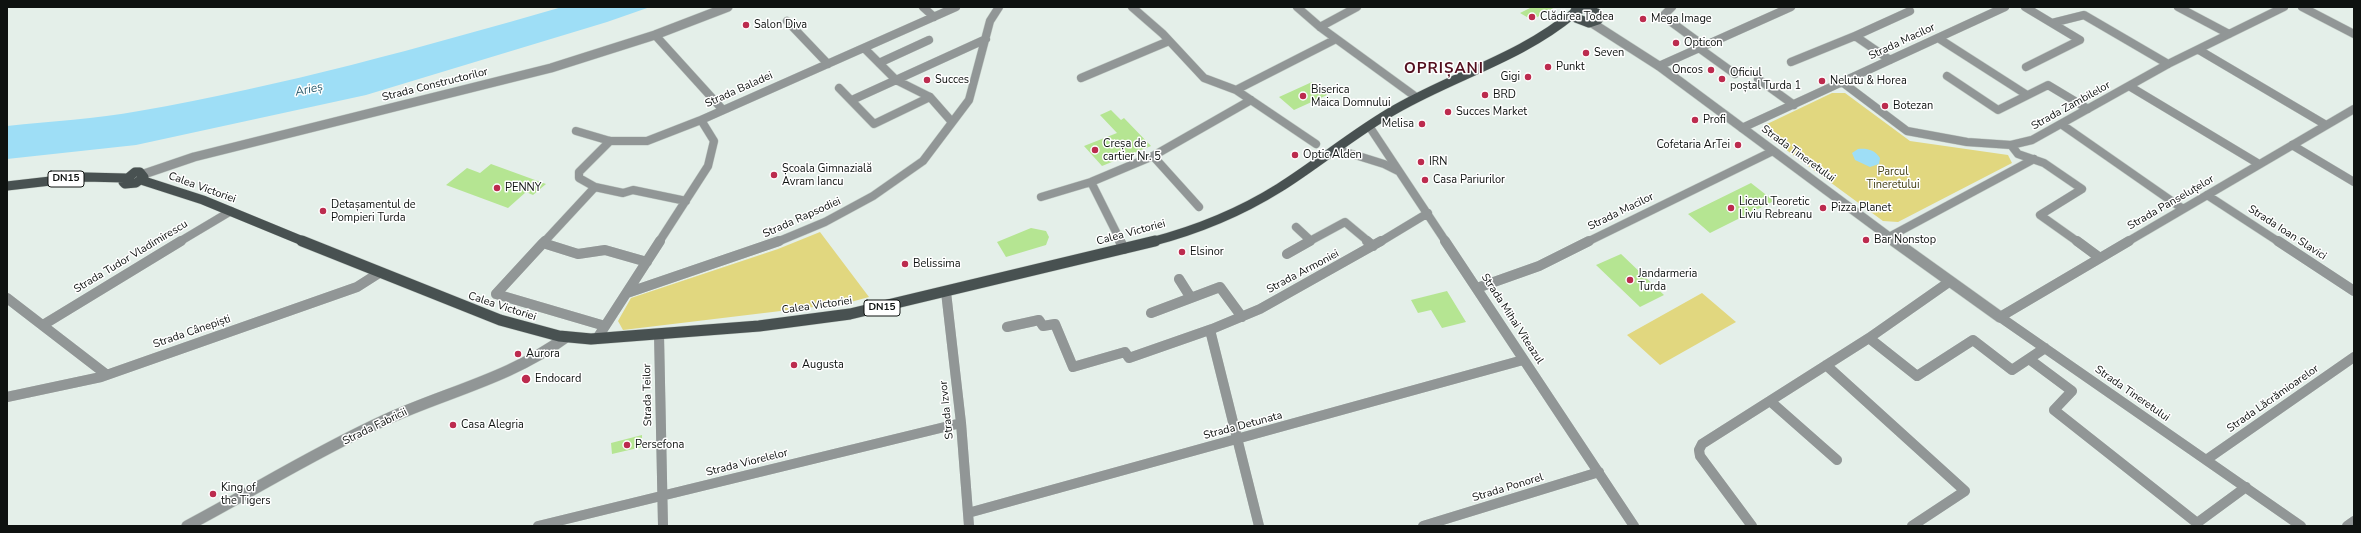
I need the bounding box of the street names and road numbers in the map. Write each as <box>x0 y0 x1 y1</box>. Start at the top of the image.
street label: Strada Macilor <box>1867 21 1937 63</box>
street label: Strada Constructorilor <box>381 65 489 105</box>
street label: Strada Baladei <box>703 69 775 111</box>
street label: Strada Zambilelor <box>2029 79 2113 133</box>
street label: Strada Tineretului <box>1758 123 1838 185</box>
street label: Calea Victoriei <box>166 170 238 206</box>
road number: DN15 <box>48 171 84 187</box>
street label: Strada Panseluțelor <box>2125 173 2217 233</box>
street label: Strada Macilor <box>1586 190 1656 234</box>
street label: Strada Rapsodiei <box>761 195 843 241</box>
street label: Strada Ioan Slavici <box>2245 203 2329 263</box>
street label: Calea Victoriei <box>1095 217 1167 249</box>
street label: Strada Tudor Vladimirescu <box>72 218 190 296</box>
street label: Strada Armoniei <box>1265 247 1341 297</box>
street label: Strada Mihai Viteazul <box>1478 271 1546 367</box>
street label: Calea Victoriei <box>466 290 538 324</box>
street label: Calea Victoriei <box>781 295 853 317</box>
road number: DN15 <box>864 300 900 316</box>
street label: Strada Cânepiști <box>151 313 233 351</box>
street label: Strada Lăcrămioarelor <box>2225 362 2321 436</box>
street label: Strada Teilor <box>641 363 655 427</box>
street label: Strada Tineretului <box>2092 363 2172 425</box>
street label: Strada Izvor <box>937 380 957 440</box>
street label: Strada Fabricii <box>341 406 409 448</box>
street label: Strada Detunata <box>1202 409 1284 443</box>
street label: Strada Viorelelor <box>705 446 789 480</box>
street label: Strada Ponorel <box>1471 471 1545 505</box>

